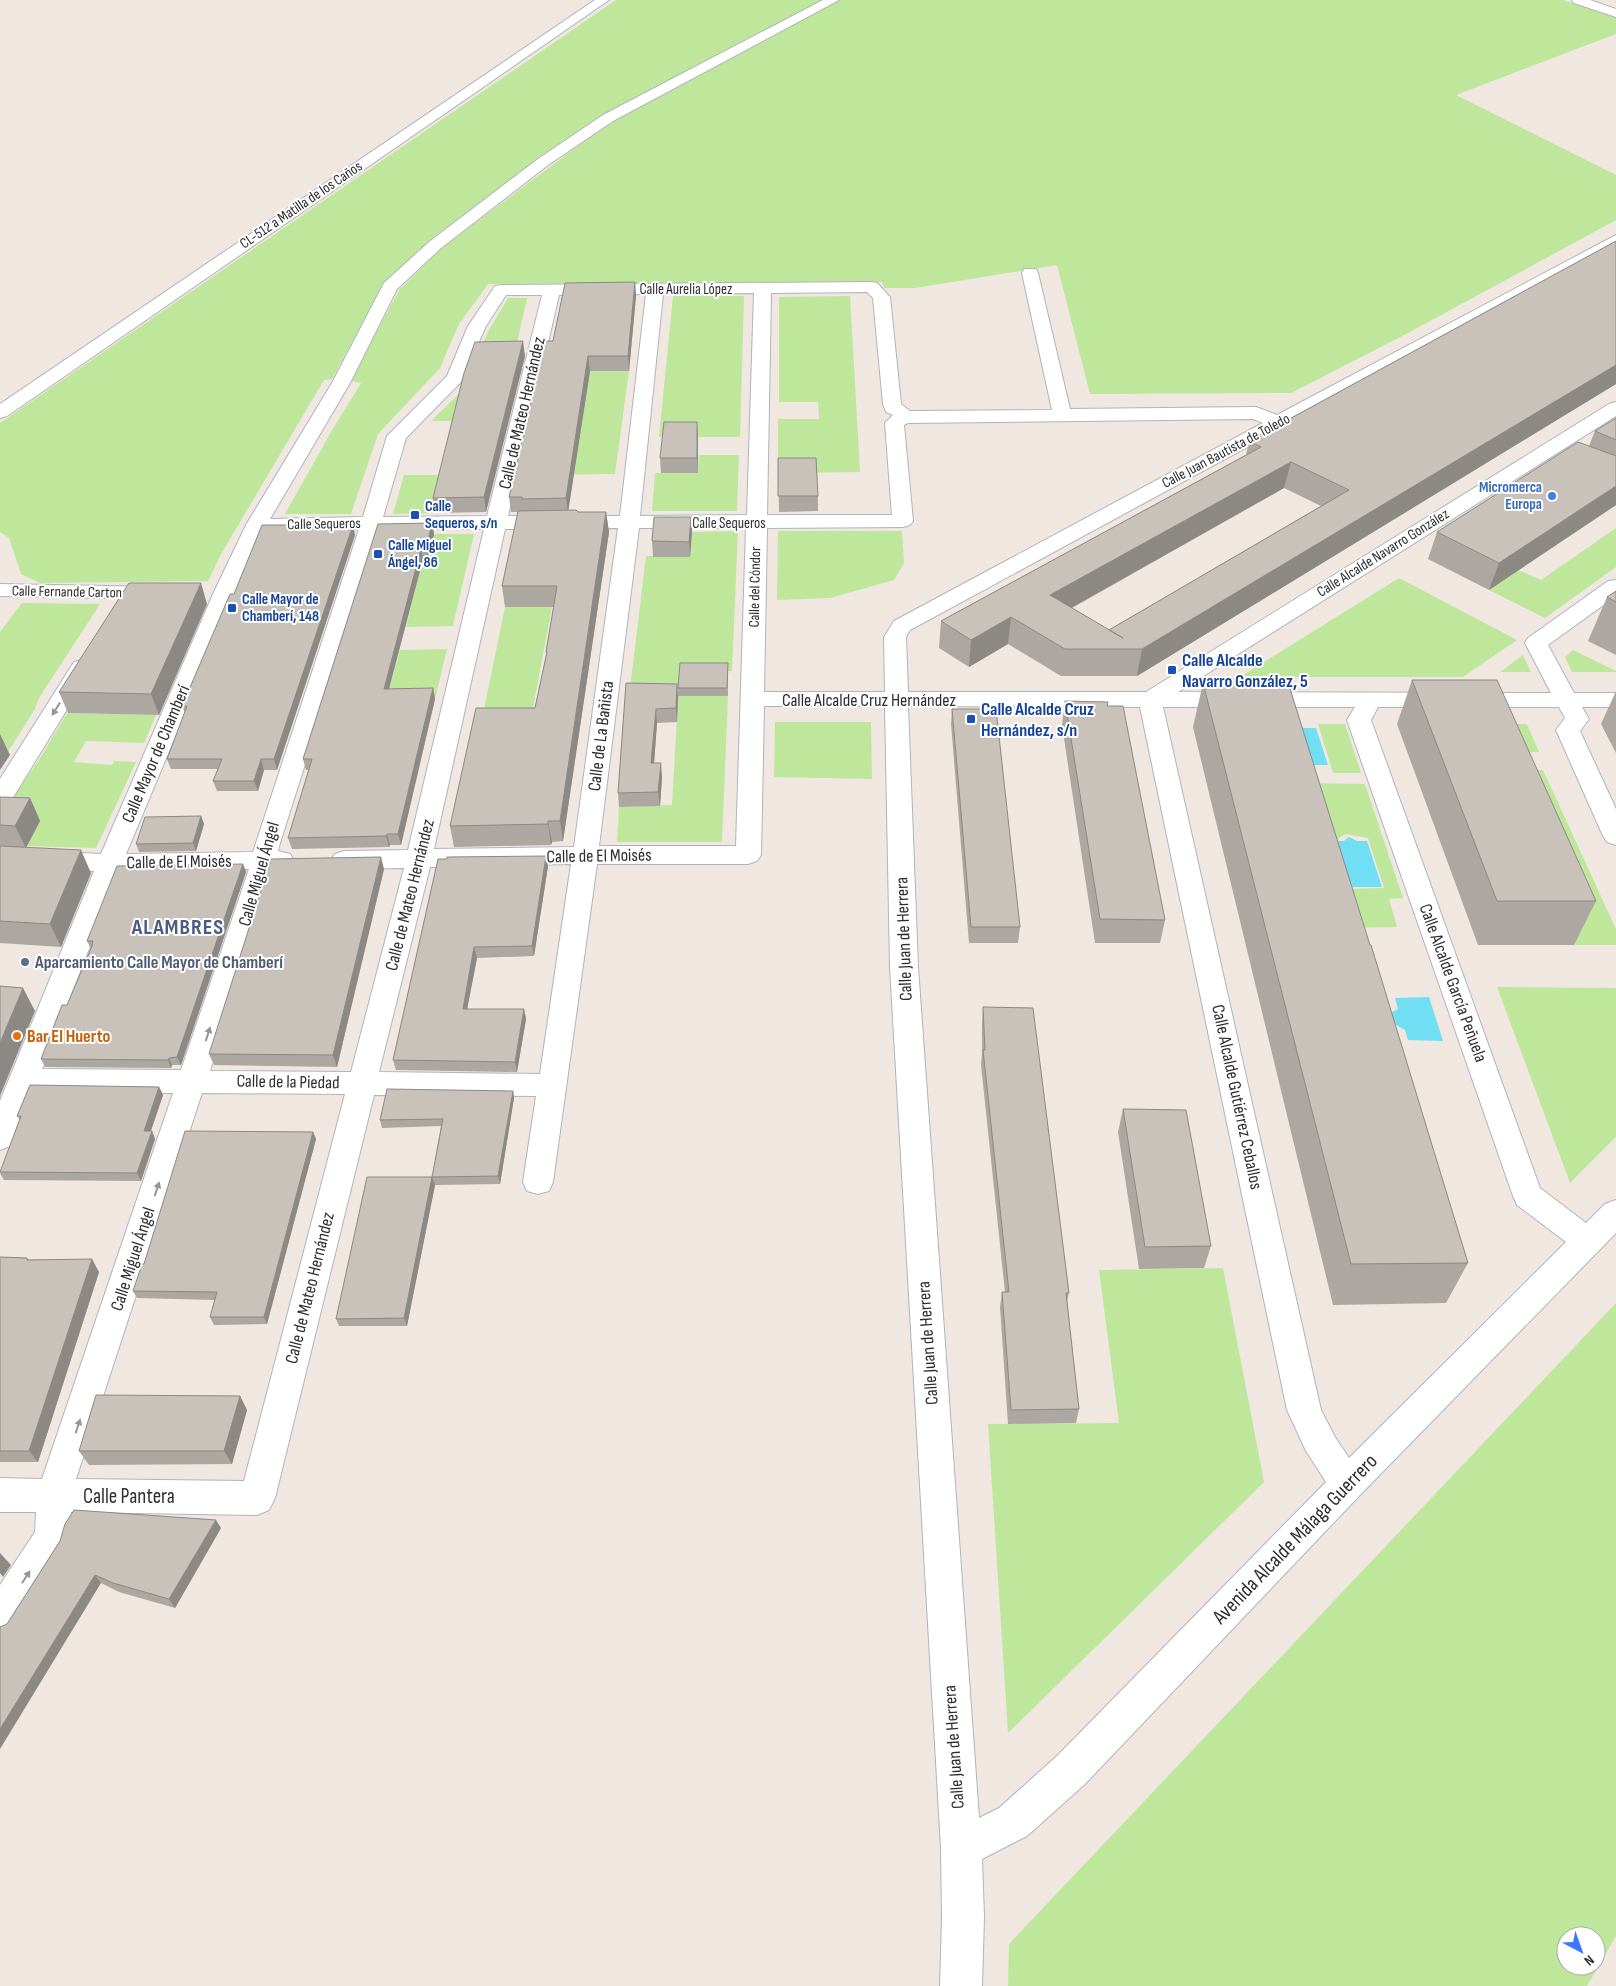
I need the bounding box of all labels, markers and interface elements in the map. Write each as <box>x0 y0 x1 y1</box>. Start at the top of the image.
street label: CL-512 a Matilla de los Caños <box>236 157 366 253</box>
street label: Calle Aurelia López <box>640 280 733 299</box>
street label: Calle de Mateo Hernández <box>494 334 550 491</box>
street label: Calle Juan Bautista de Toledo <box>1159 409 1293 493</box>
place label: Micromerca Europa <box>1479 478 1542 514</box>
marker: Micromerca Europa <box>1546 490 1558 502</box>
place label: Calle Sequeros, s/n <box>425 497 497 533</box>
street label: Calle Alcalde Navarro González <box>1313 504 1453 601</box>
marker: Calle Sequeros, s/n <box>409 509 421 521</box>
street label: Calle Sequeros <box>287 514 361 534</box>
street label: Calle Sequeros <box>692 514 766 533</box>
place label: Calle Miguel Ángel, 86 <box>387 536 451 572</box>
street label: Calle del Cóndor <box>745 546 765 628</box>
marker: Calle Miguel Ángel, 86 <box>372 548 384 560</box>
street label: Calle Fernande Carton <box>12 582 122 602</box>
place label: Calle Mayor de Chamberí, 148 <box>242 590 319 626</box>
marker: Calle Mayor de Chamberí, 148 <box>226 602 238 614</box>
place label: Calle Alcalde Navarro González, 5 <box>1182 650 1308 692</box>
marker: Calle Alcalde Navarro González, 5 <box>1166 664 1178 676</box>
street label: Calle de La Bañista <box>584 680 618 792</box>
street label: Calle Mayor de Chamberí <box>117 681 195 826</box>
street label: Calle Alcalde Cruz Hernández <box>782 690 957 711</box>
place label: Calle Alcalde Cruz Hernández, s/n <box>981 699 1094 741</box>
one-way arrow <box>51 702 60 715</box>
marker: Calle Alcalde Cruz Hernández, s/n <box>965 713 977 725</box>
street label: Calle de Mateo Hernández <box>381 817 439 973</box>
street label: Calle Miguel Ángel <box>234 819 284 929</box>
street label: Calle de El Moisés <box>546 845 652 867</box>
street label: Calle de El Moisés <box>126 851 232 873</box>
street label: Calle Juan de Herrera <box>891 877 917 1001</box>
street label: Calle Alcalde García Peñuela <box>1415 901 1491 1065</box>
district label: ALAMBRES <box>131 914 224 941</box>
place label: Aparcamiento Calle Mayor de Chamberí <box>34 952 283 973</box>
marker: Aparcamiento Calle Mayor de Chamberí <box>19 956 31 968</box>
street label: Calle Alcalde Gutiérrez Ceballos <box>1207 1003 1267 1191</box>
place label: Bar El Huerto <box>27 1026 110 1047</box>
one-way arrow <box>205 1027 212 1042</box>
marker: Bar El Huerto <box>11 1030 23 1042</box>
street label: Calle de la Piedad <box>236 1071 340 1093</box>
one-way arrow <box>154 1181 161 1196</box>
street label: Calle Miguel Ángel <box>106 1204 160 1314</box>
street label: Calle de Mateo Hernández <box>281 1210 339 1366</box>
street label: Calle Juan de Herrera <box>913 1280 943 1406</box>
one-way arrow <box>74 1418 82 1433</box>
street label: Avenida Alcalde Málaga Guerrero <box>1207 1449 1383 1630</box>
street label: Calle Pantera <box>83 1484 175 1509</box>
one-way arrow <box>22 1570 31 1584</box>
street label: Calle Juan de Herrera <box>939 1684 969 1810</box>
north arrow <box>1556 1926 1606 1976</box>
text: N <box>1581 1952 1598 1969</box>

